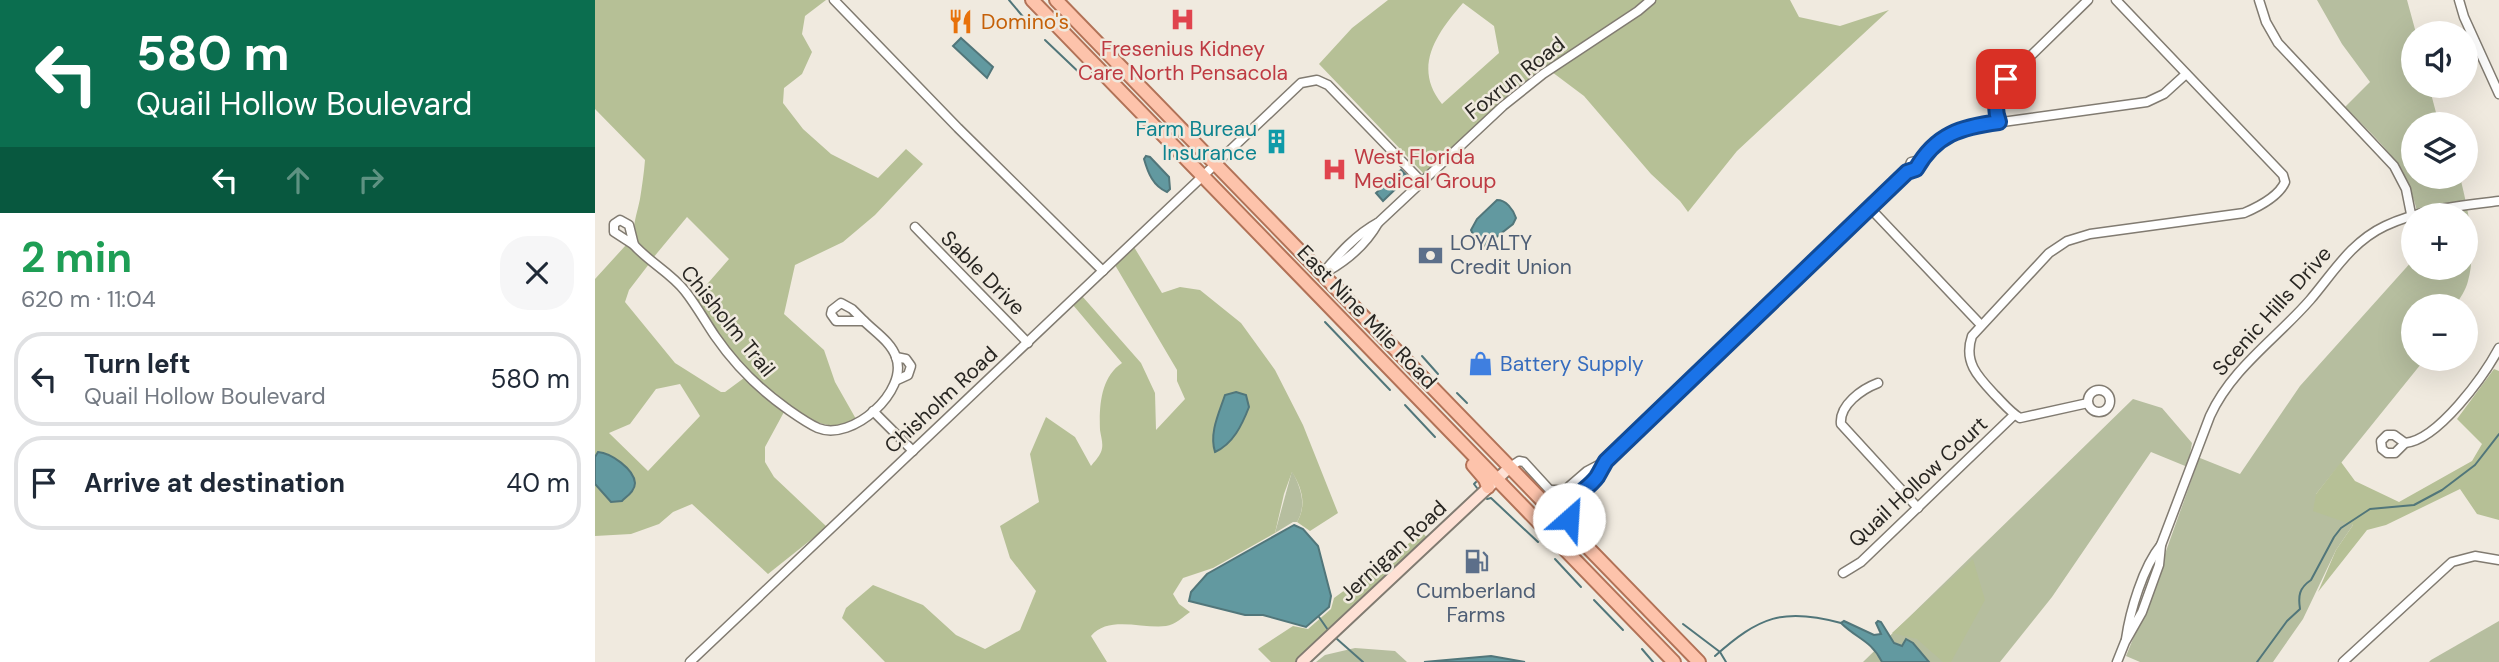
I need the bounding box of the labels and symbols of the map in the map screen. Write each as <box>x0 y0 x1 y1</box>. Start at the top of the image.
hospital icon: Fresenius Kidney Care North Pensacola <box>1169 6 1197 34</box>
restaurant icon: Domino's <box>947 8 975 36</box>
place label: Domino's <box>981 8 1069 36</box>
street label: Foxrun Road <box>1459 30 1571 126</box>
place label: Fresenius Kidney Care North Pensacola <box>1078 35 1288 87</box>
pin <box>1976 49 2036 109</box>
place label: Farm Bureau Insurance <box>1136 115 1257 167</box>
building icon: Farm Bureau Insurance <box>1263 127 1291 155</box>
place label: West Florida Medical Group <box>1354 143 1496 195</box>
hospital icon: West Florida Medical Group <box>1320 155 1348 183</box>
street label: Sable Drive <box>935 225 1031 321</box>
place label: LOYALTY Credit Union <box>1450 229 1572 281</box>
street label: East Nine Mile Road <box>1291 239 1443 395</box>
street label: Scenic Hills Drive <box>2206 240 2338 382</box>
bank icon: LOYALTY Credit Union <box>1416 241 1444 269</box>
street label: Chisholm Trail <box>674 259 782 383</box>
street label: Chisholm Road <box>878 340 1004 460</box>
shop icon: Battery Supply <box>1466 350 1494 378</box>
place label: Battery Supply <box>1500 350 1644 378</box>
street label: Quail Hollow Court <box>1842 410 1994 554</box>
position arrow <box>1532 482 1606 556</box>
street label: Jernigan Road <box>1333 494 1453 608</box>
fuel station icon: Cumberland Farms <box>1462 548 1490 576</box>
place label: Cumberland Farms <box>1416 577 1536 629</box>

